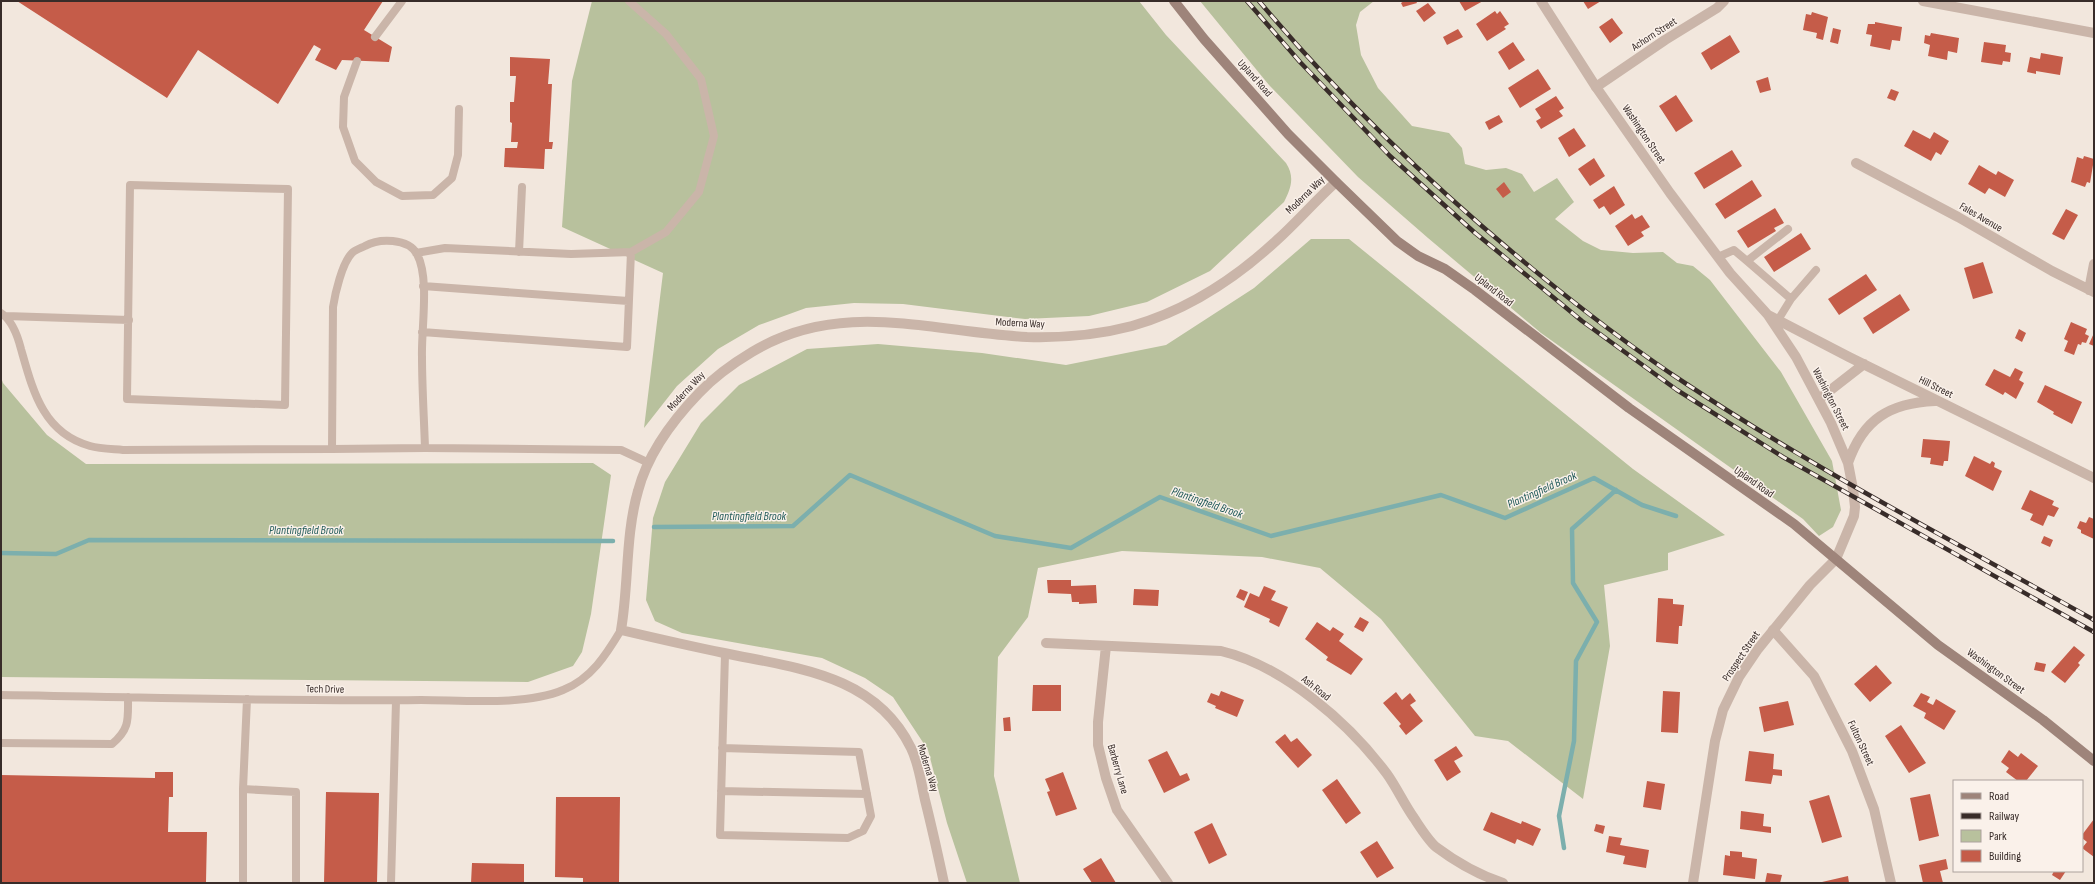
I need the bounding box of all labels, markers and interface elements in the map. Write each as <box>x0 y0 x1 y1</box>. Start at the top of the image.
street label: Achorn Street <box>1628 14 1680 54</box>
street label: Upland Road <box>1235 57 1275 100</box>
street label: Washington Street <box>1619 102 1669 167</box>
street label: Moderna Way <box>1283 173 1328 217</box>
street label: Fales Avenue <box>1957 200 2005 234</box>
street label: Upland Road <box>1472 271 1516 309</box>
street label: Moderna Way <box>995 315 1046 331</box>
street label: Washington Street <box>1810 366 1853 433</box>
street label: Moderna Way <box>664 368 708 413</box>
street label: Hill Street <box>1917 373 1956 401</box>
street label: Upland Road <box>1732 464 1777 501</box>
water label: Plantingfield Brook <box>1505 468 1579 512</box>
water label: Plantingfield Brook <box>1169 484 1245 522</box>
water label: Plantingfield Brook <box>712 509 787 524</box>
water label: Plantingfield Brook <box>269 523 344 538</box>
street label: Prospect Street <box>1719 628 1763 684</box>
street label: Washington Street <box>1965 646 2028 697</box>
street label: Ash Road <box>1298 672 1334 704</box>
street label: Tech Drive <box>306 682 344 696</box>
street label: Fulton Street <box>1845 718 1877 768</box>
street label: Moderna Way <box>915 743 942 794</box>
street label: Barberry Lane <box>1105 743 1131 795</box>
legend <box>1953 780 2083 872</box>
text: Road <box>1989 789 2009 804</box>
text: Railway <box>1989 809 2020 824</box>
text: Park <box>1989 829 2007 844</box>
text: Building <box>1989 849 2021 864</box>

